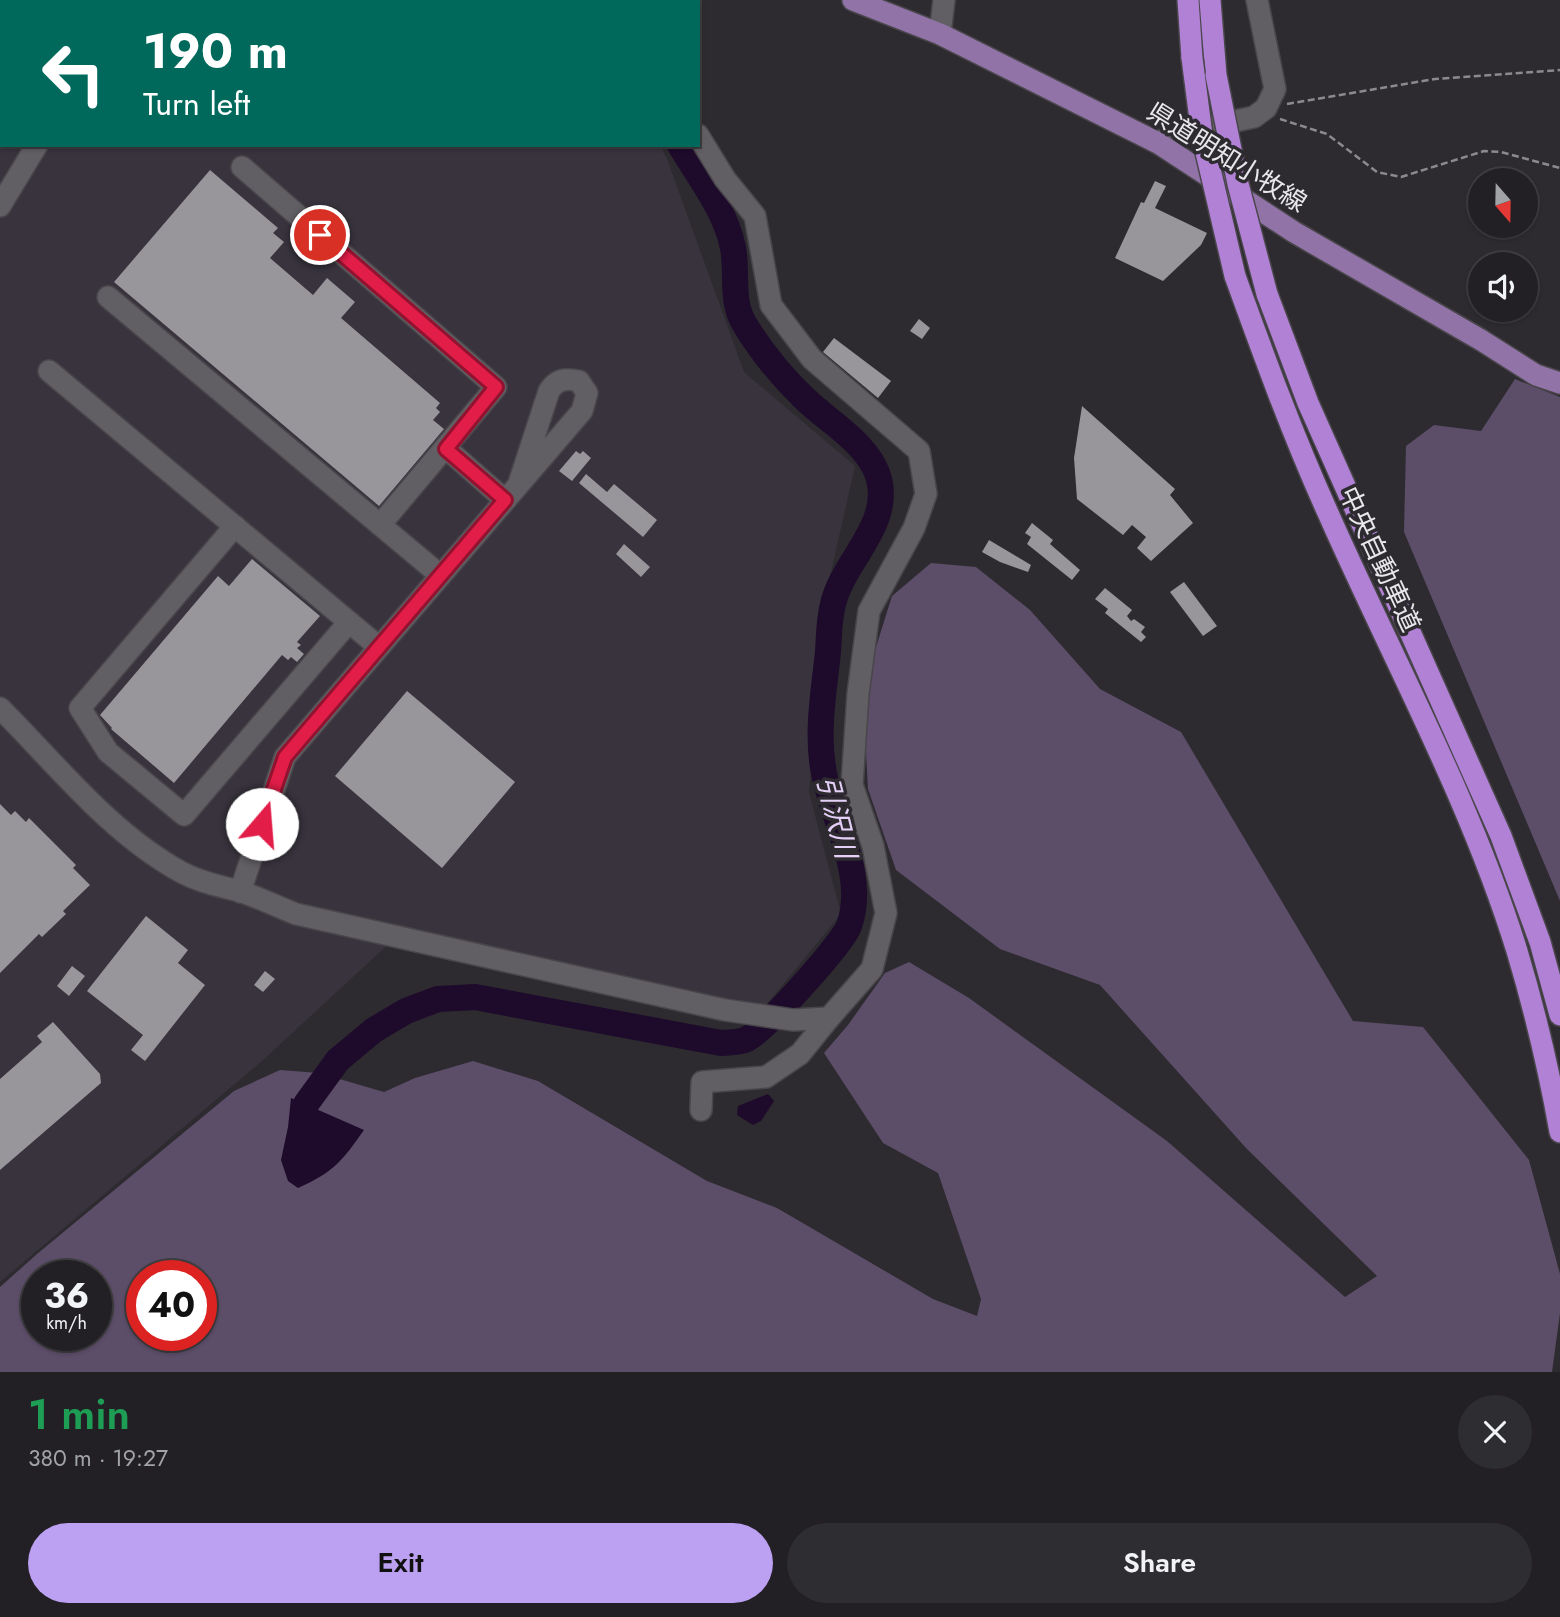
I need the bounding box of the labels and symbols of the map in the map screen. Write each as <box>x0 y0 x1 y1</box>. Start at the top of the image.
street label: 県道明知小牧線 <box>1140 93 1314 221</box>
north arrow <box>1468 168 1538 238</box>
pin <box>290 205 350 265</box>
street label: 中央自動車道 <box>1330 480 1430 638</box>
water label: 引沢川 <box>806 771 867 866</box>
position arrow <box>225 787 299 861</box>
speed limit sign: 40 <box>126 1260 217 1351</box>

